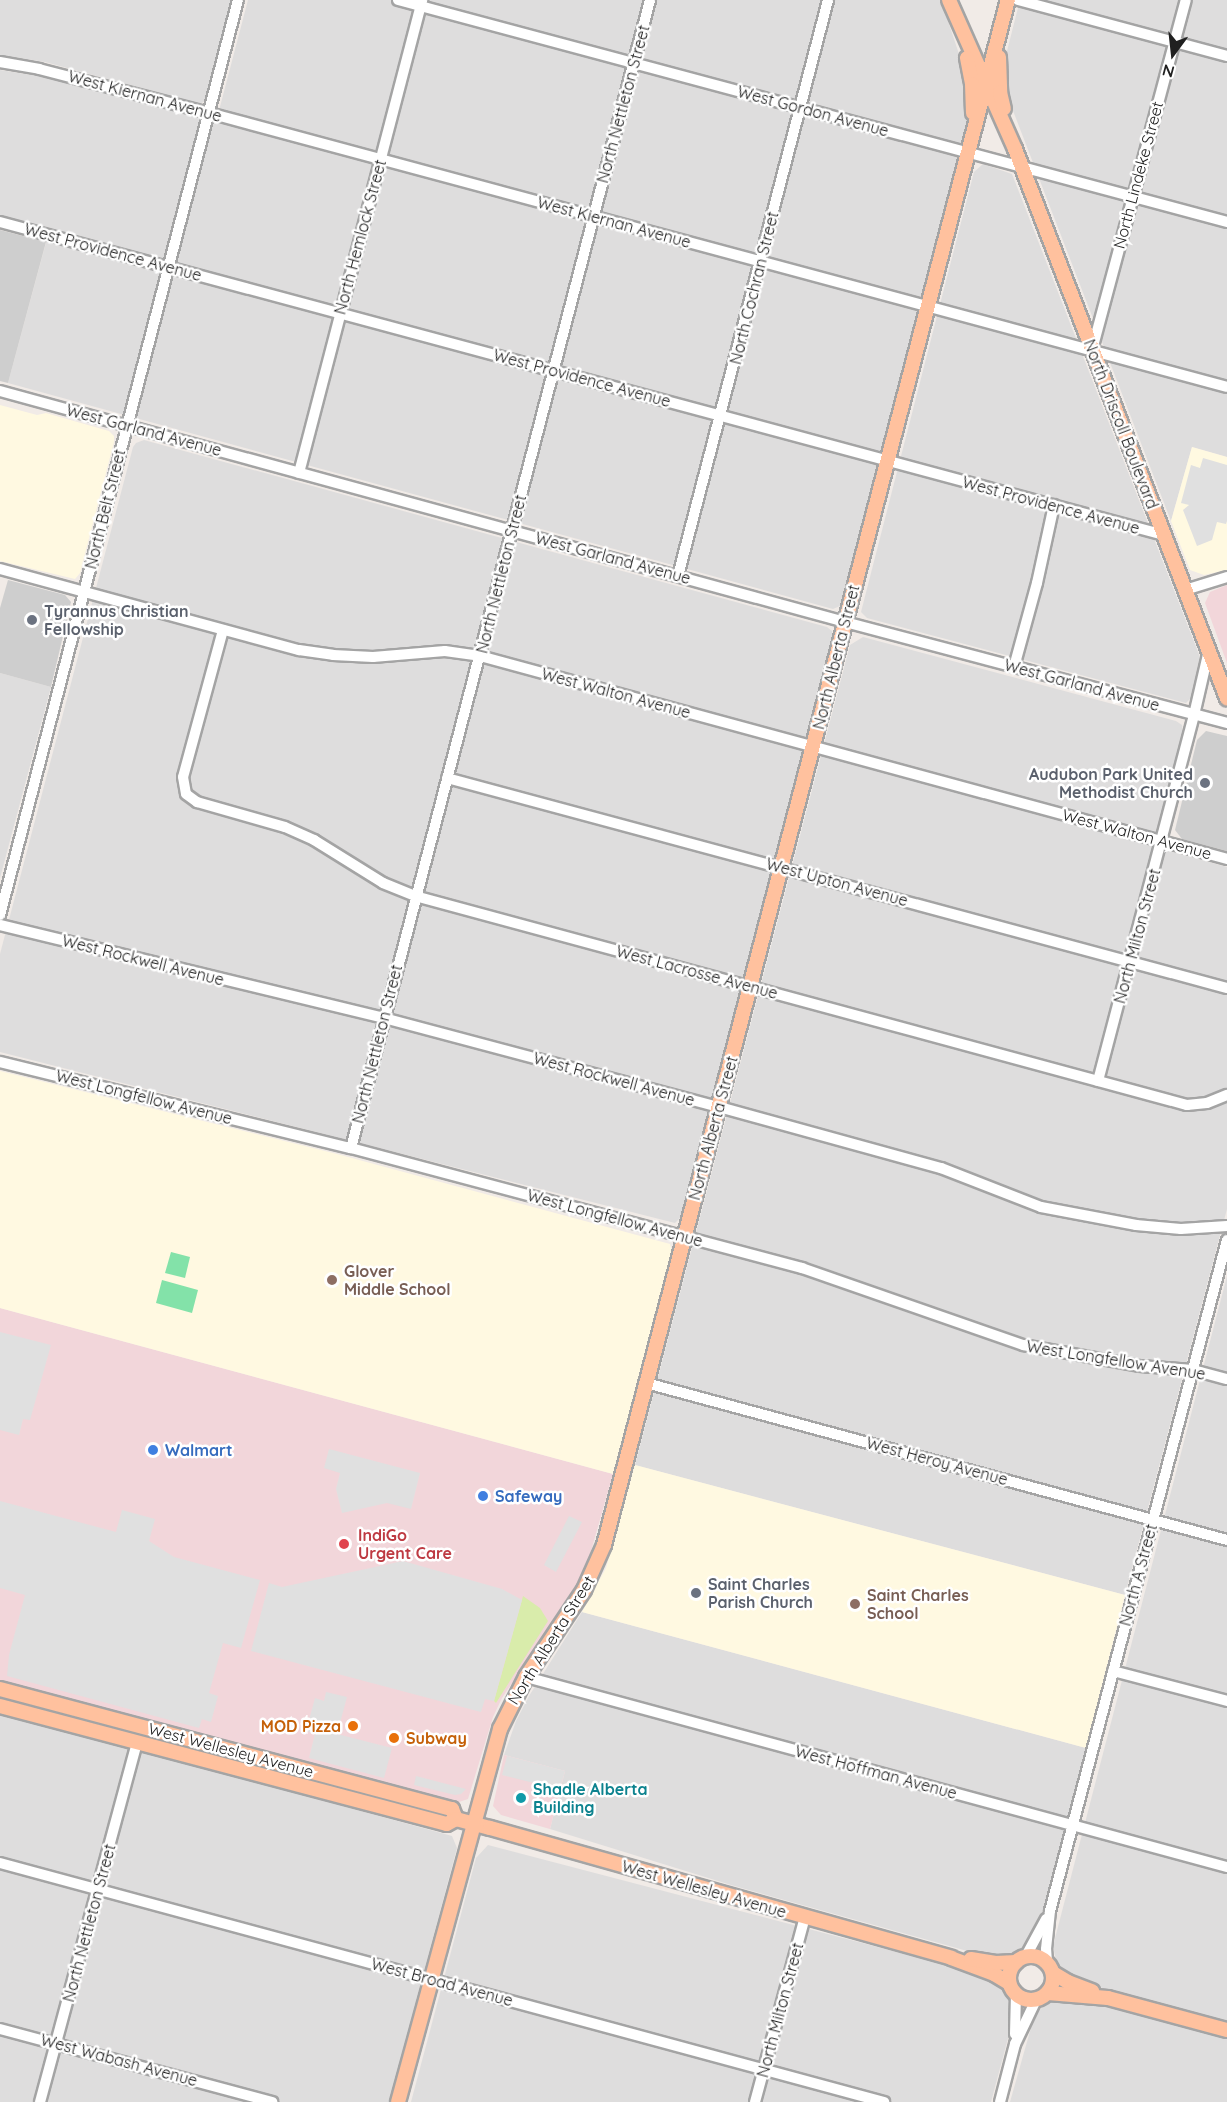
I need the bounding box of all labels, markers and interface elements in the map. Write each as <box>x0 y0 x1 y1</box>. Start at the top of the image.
street label: North Nettleton Street <box>593 23 653 185</box>
north arrow <box>1143 24 1203 84</box>
text: N <box>1160 60 1177 83</box>
street label: West Kiernan Avenue <box>66 66 224 126</box>
street label: West Gordon Avenue <box>735 82 891 140</box>
street label: North Lindeke Street <box>1109 99 1167 251</box>
street label: North Hemlock Street <box>330 157 390 317</box>
street label: West Kiernan Avenue <box>535 192 693 252</box>
street label: North Cochran Street <box>726 210 782 366</box>
street label: West Providence Avenue <box>22 219 204 285</box>
street label: North Driscoll Boulevard <box>1080 337 1162 511</box>
street label: West Providence Avenue <box>491 345 673 411</box>
street label: West Garland Avenue <box>64 400 224 460</box>
street label: North Belt Street <box>81 447 129 571</box>
street label: West Providence Avenue <box>960 472 1142 538</box>
street label: North Nettleton Street <box>472 493 530 655</box>
street label: West Garland Avenue <box>533 528 693 588</box>
street label: North Alberta Street <box>809 583 863 731</box>
place label: Tyrannus Christian Fellowship <box>44 601 188 639</box>
marker: Tyrannus Christian Fellowship <box>25 613 39 627</box>
street label: West Garland Avenue <box>1002 655 1162 715</box>
street label: West Walton Avenue <box>539 664 693 722</box>
place label: Audubon Park United Methodist Church <box>1029 764 1193 802</box>
marker: Audubon Park United Methodist Church <box>1198 776 1212 790</box>
street label: West Walton Avenue <box>1060 805 1214 863</box>
street label: West Upton Avenue <box>764 854 910 910</box>
street label: North Milton Street <box>1110 866 1164 1006</box>
street label: West Rockwell Avenue <box>60 931 226 989</box>
street label: West Lacrosse Avenue <box>614 941 780 1003</box>
street label: North Nettleton Street <box>348 963 406 1125</box>
street label: West Rockwell Avenue <box>531 1048 697 1110</box>
street label: North Alberta Street <box>685 1054 741 1202</box>
street label: West Longfellow Avenue <box>54 1066 234 1128</box>
street label: West Longfellow Avenue <box>525 1185 705 1251</box>
place label: Glover Middle School <box>344 1261 451 1299</box>
marker: Glover Middle School <box>325 1273 339 1287</box>
street label: West Longfellow Avenue <box>1025 1336 1207 1384</box>
street label: West Heroy Avenue <box>864 1433 1010 1489</box>
place label: Walmart <box>165 1440 233 1460</box>
marker: Walmart <box>146 1443 160 1457</box>
place label: Safeway <box>495 1486 562 1506</box>
marker: Safeway <box>476 1489 490 1503</box>
street label: North A Street <box>1115 1522 1161 1628</box>
place label: IndiGo Urgent Care <box>358 1525 452 1563</box>
marker: IndiGo Urgent Care <box>335 1535 353 1553</box>
street label: North Alberta Street <box>504 1572 598 1708</box>
place label: Saint Charles Parish Church <box>708 1574 813 1612</box>
place label: Saint Charles School <box>867 1585 969 1623</box>
marker: Saint Charles Parish Church <box>689 1586 703 1600</box>
marker: Saint Charles School <box>848 1597 862 1611</box>
place label: MOD Pizza <box>261 1716 341 1736</box>
street label: West Wellesley Avenue <box>146 1719 316 1781</box>
marker: MOD Pizza <box>346 1719 360 1733</box>
place label: Subway <box>406 1728 467 1748</box>
marker: Subway <box>387 1731 401 1745</box>
street label: West Hoffman Avenue <box>793 1741 959 1803</box>
place label: Shadle Alberta Building <box>533 1779 648 1817</box>
marker: Shadle Alberta Building <box>514 1791 528 1805</box>
street label: North Nettleton Street <box>59 1842 119 2004</box>
street label: West Wellesley Avenue <box>620 1856 788 1922</box>
street label: North Milton Street <box>753 1940 807 2080</box>
street label: West Broad Avenue <box>369 1954 515 2010</box>
street label: West Wabash Avenue <box>38 2030 200 2090</box>

